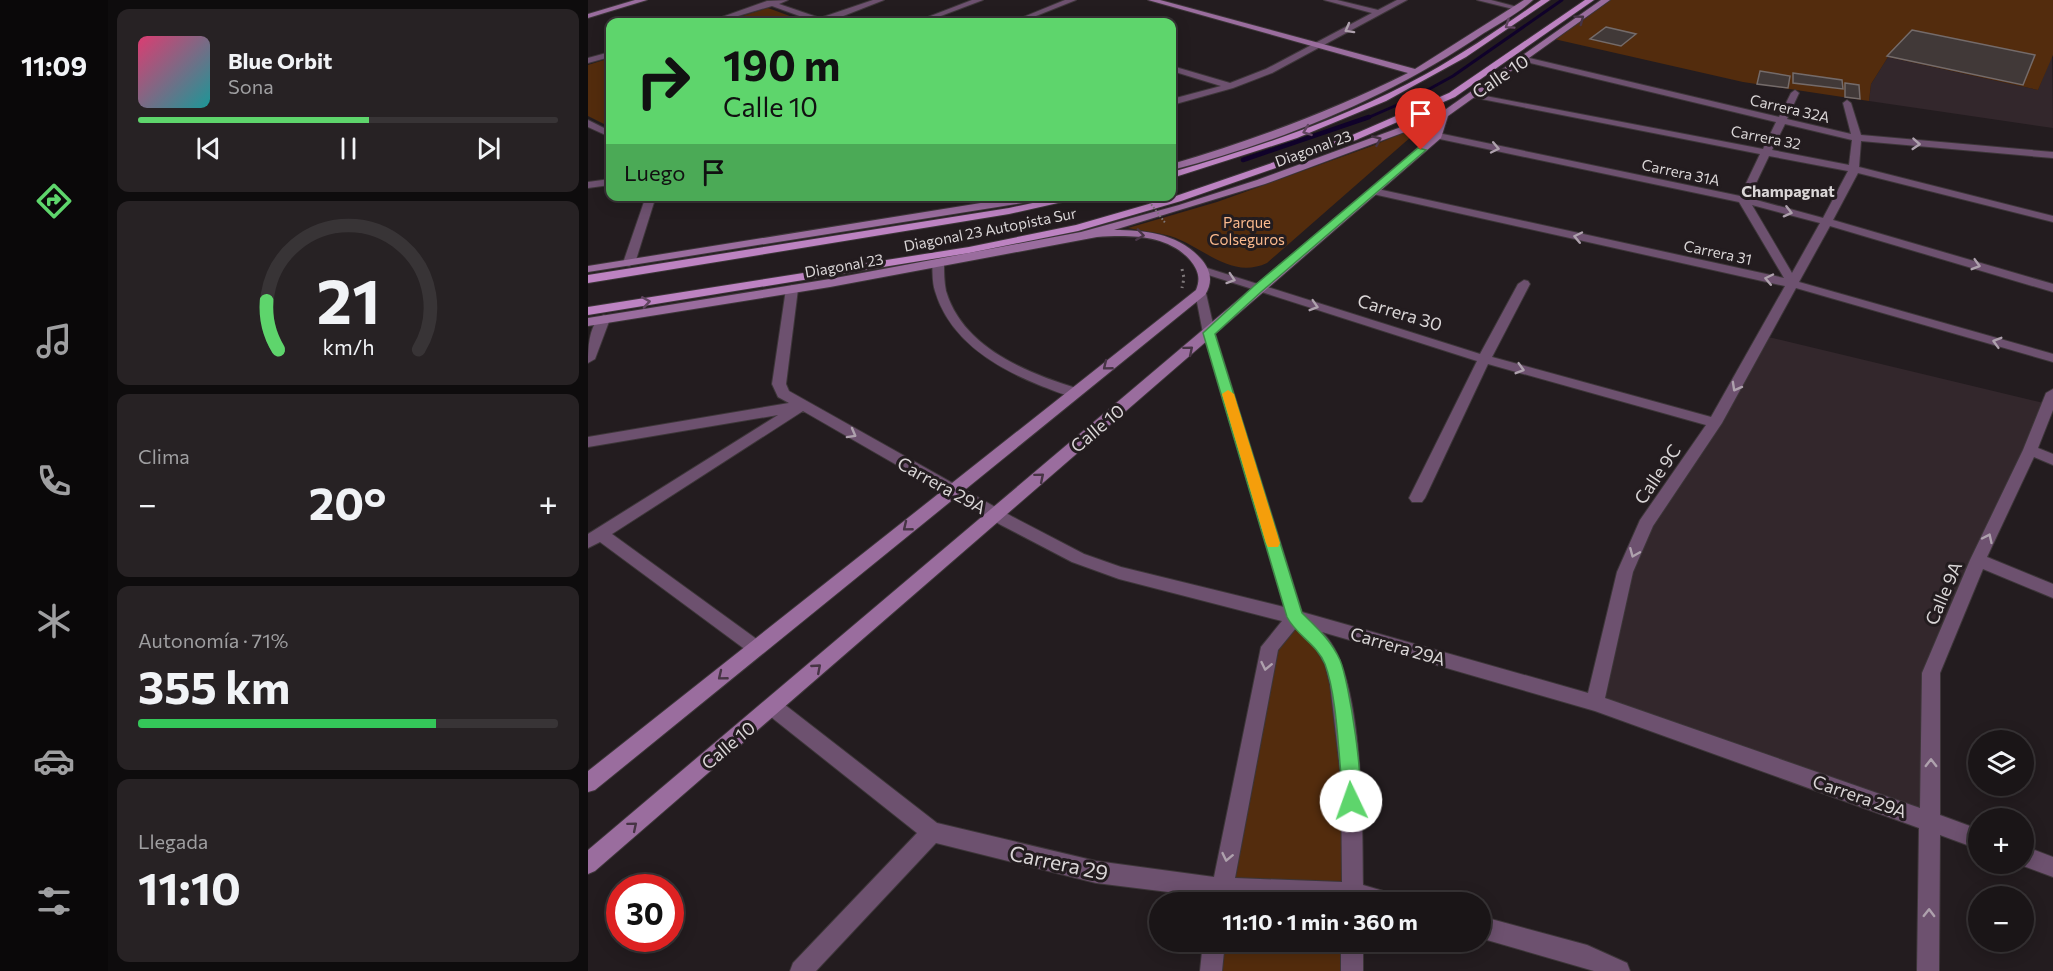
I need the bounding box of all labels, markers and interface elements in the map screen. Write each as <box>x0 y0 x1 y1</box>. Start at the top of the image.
one-way arrow <box>1574 16 1585 27</box>
one-way arrow <box>1505 17 1515 29</box>
one-way arrow <box>1345 22 1356 33</box>
text: 190 m <box>723 38 841 90</box>
icon: right <box>624 42 702 120</box>
text: Blue Orbit <box>228 47 332 74</box>
text: 11:09 <box>21 49 87 82</box>
street label: Calle 10 <box>1468 49 1532 103</box>
text: Sona <box>228 74 274 98</box>
pin <box>1395 88 1446 150</box>
text: Calle 10 <box>723 90 818 123</box>
street label: Carrera 32A <box>1748 90 1832 126</box>
icon: arrive <box>1404 97 1437 130</box>
street label: Carrera 32 <box>1729 121 1803 153</box>
one-way arrow <box>1302 123 1313 136</box>
street label: Diagonal 23 <box>1272 126 1354 170</box>
icon: previous <box>192 132 225 165</box>
icon: pause <box>332 132 365 165</box>
icon: next <box>472 132 505 165</box>
one-way arrow <box>1370 135 1381 147</box>
one-way arrow <box>1911 137 1920 150</box>
one-way arrow <box>1490 141 1500 154</box>
street label: Carrera 31A <box>1640 155 1722 189</box>
icon: arrive <box>697 156 730 189</box>
text: Luego <box>624 159 685 186</box>
icon: directions <box>33 180 75 222</box>
district label: Champagnat <box>1741 181 1835 200</box>
street label: Diagonal 23 Autopista Sur <box>902 203 1078 255</box>
one-way arrow <box>1783 204 1793 217</box>
park label: Parque Colseguros <box>1209 213 1285 248</box>
one-way arrow <box>1135 228 1144 240</box>
one-way arrow <box>1573 231 1583 244</box>
street label: Carrera 31 <box>1682 236 1754 268</box>
street label: Diagonal 23 <box>803 249 885 281</box>
one-way arrow <box>1970 258 1981 270</box>
text: 21 <box>316 261 380 337</box>
one-way arrow <box>1225 272 1236 285</box>
one-way arrow <box>1764 273 1774 286</box>
street label: Carrera 30 <box>1355 289 1445 335</box>
one-way arrow <box>641 296 650 308</box>
one-way arrow <box>1308 299 1319 311</box>
icon: music <box>33 320 75 362</box>
text: km/h <box>322 334 374 360</box>
one-way arrow <box>1992 337 2003 349</box>
one-way arrow <box>1182 347 1193 358</box>
one-way arrow <box>1103 359 1114 370</box>
one-way arrow <box>1514 362 1525 374</box>
one-way arrow <box>1731 381 1743 391</box>
street label: Calle 10 <box>1066 399 1128 457</box>
one-way arrow <box>846 427 856 438</box>
street label: Calle 9C <box>1629 440 1685 508</box>
text: Clima <box>138 444 190 468</box>
street label: Carrera 29A <box>894 452 990 518</box>
icon: phone <box>33 460 75 502</box>
one-way arrow <box>1033 473 1044 484</box>
text: 20° <box>309 474 387 529</box>
text: − <box>138 482 157 523</box>
text: + <box>539 482 558 523</box>
one-way arrow <box>902 520 913 531</box>
one-way arrow <box>1981 533 1993 544</box>
one-way arrow <box>1629 546 1641 557</box>
street label: Calle 9A <box>1920 558 1966 628</box>
icon: climate <box>33 600 75 642</box>
street label: Carrera 29A <box>1348 622 1448 670</box>
text: Autonomía · 71% <box>138 628 288 652</box>
text: 355 km <box>138 658 290 713</box>
one-way arrow <box>1261 661 1274 671</box>
one-way arrow <box>810 665 821 676</box>
one-way arrow <box>718 668 729 679</box>
street label: Calle 10 <box>697 716 759 774</box>
map controls <box>1968 730 2034 952</box>
button: layers <box>1968 730 2034 796</box>
icon: car <box>33 740 75 782</box>
one-way arrow <box>1925 759 1937 768</box>
position arrow <box>1319 769 1383 833</box>
street label: Carrera 29A <box>1810 770 1910 822</box>
button: + <box>1968 808 2034 874</box>
one-way arrow <box>626 822 637 833</box>
text: Llegada <box>138 829 208 853</box>
street label: Carrera 29 <box>1007 839 1111 885</box>
one-way arrow <box>1221 852 1234 862</box>
text: 11:10 <box>138 859 241 914</box>
speed limit sign: 30 <box>606 874 684 952</box>
icon: filters <box>33 880 75 922</box>
button: − <box>1968 886 2034 952</box>
text: 11:10 · 1 min · 360 m <box>1222 908 1418 935</box>
one-way arrow <box>1923 908 1936 917</box>

